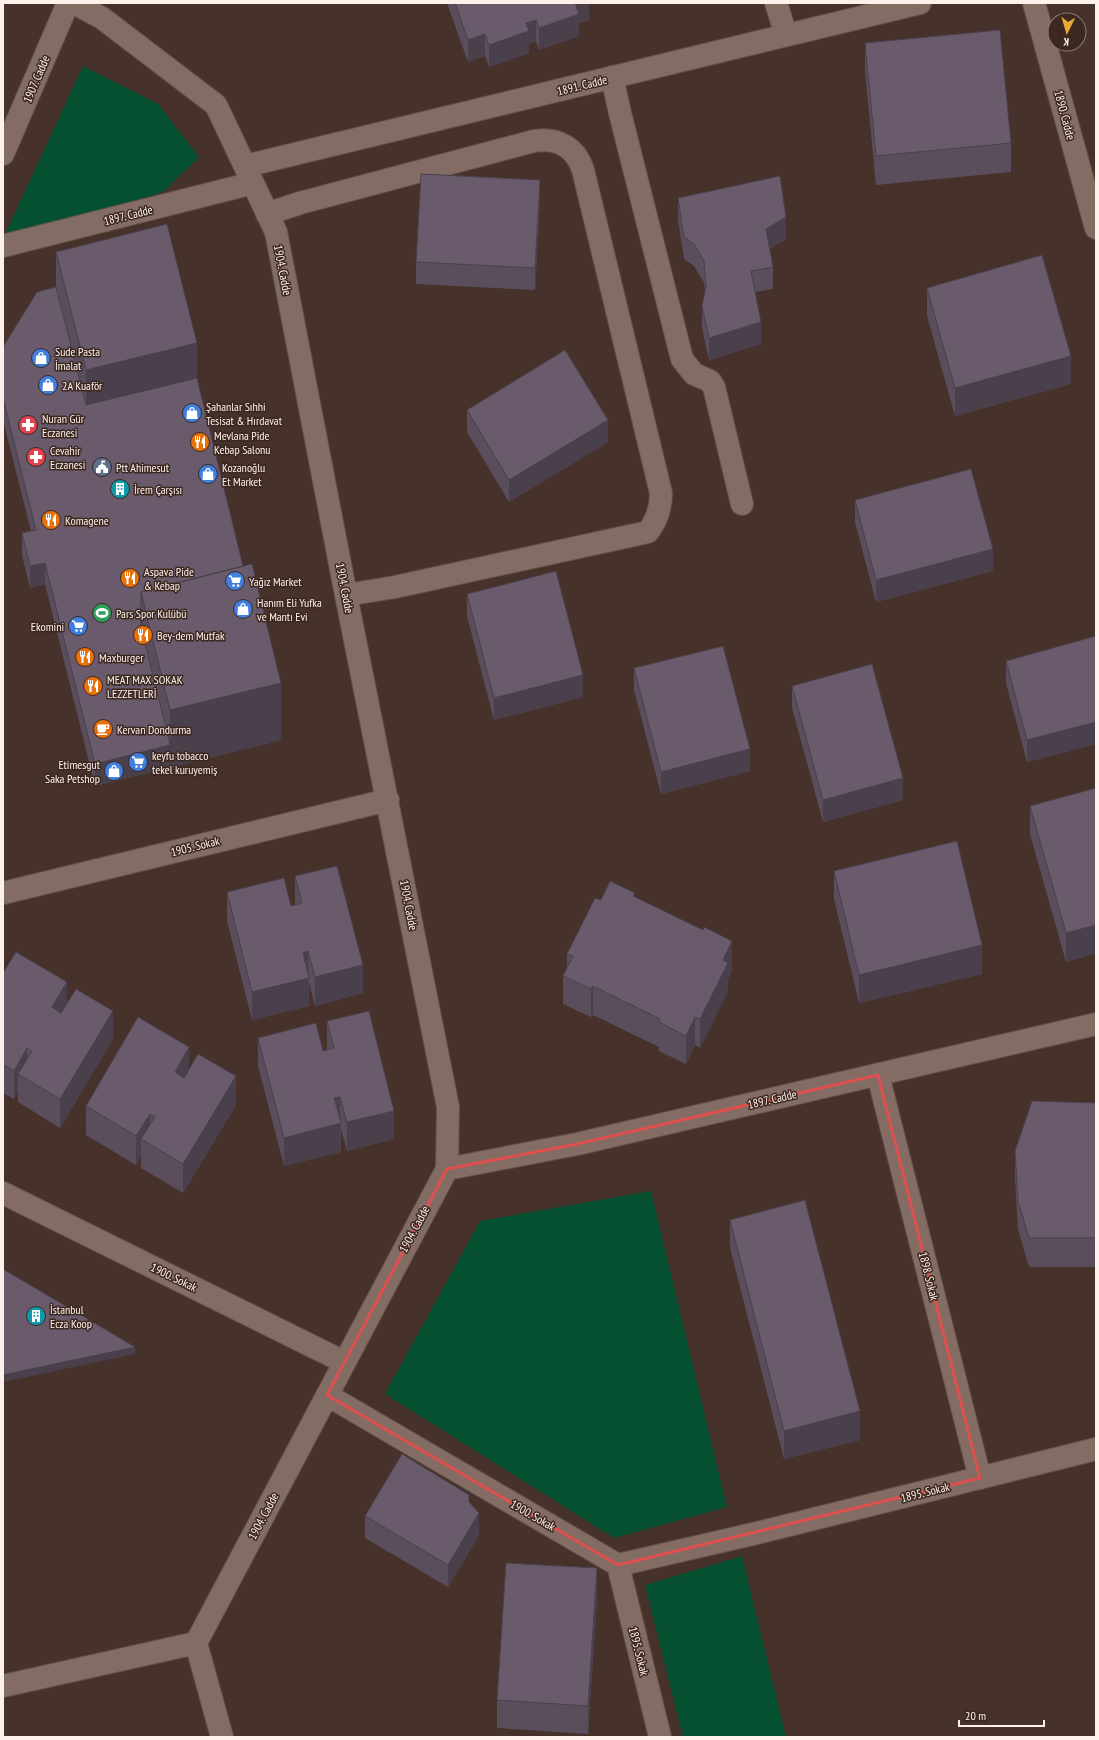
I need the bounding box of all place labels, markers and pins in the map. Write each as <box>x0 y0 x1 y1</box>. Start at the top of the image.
place label: Sude Pasta İmalat <box>55 344 100 373</box>
shop icon: Sude Pasta İmalat <box>30 347 52 369</box>
shop icon: 2A Kuaför <box>37 374 59 396</box>
place label: 2A Kuaför <box>62 378 103 393</box>
place label: Şahanlar Sıhhi Tesisat & Hırdavat <box>206 399 283 428</box>
shop icon: Şahanlar Sıhhi Tesisat & Hırdavat <box>181 402 203 424</box>
place label: Nuran Gür Eczanesi <box>42 411 85 440</box>
pharmacy icon: Nuran Gür Eczanesi <box>17 414 39 436</box>
place label: Mevlana Pide Kebap Salonu <box>214 428 271 457</box>
restaurant icon: Mevlana Pide Kebap Salonu <box>189 431 211 453</box>
place label: Cevahir Eczanesi <box>50 443 85 472</box>
pharmacy icon: Cevahir Eczanesi <box>25 446 47 468</box>
public building icon: Ptt Ahimesut <box>91 456 113 478</box>
place label: Ptt Ahimesut <box>116 460 170 475</box>
place label: Kozanoğlu Et Market <box>222 460 265 489</box>
shop icon: Kozanoğlu Et Market <box>197 463 219 485</box>
building icon: İrem Çarşısı <box>109 478 131 500</box>
place label: İrem Çarşısı <box>134 482 182 497</box>
restaurant icon: Komagene <box>40 509 62 531</box>
place label: Komagene <box>65 513 109 528</box>
place label: Aspava Pide & Kebap <box>144 564 194 593</box>
restaurant icon: Aspava Pide & Kebap <box>119 567 141 589</box>
supermarket icon: Yağız Market <box>224 570 246 592</box>
place label: Yağız Market <box>249 574 302 589</box>
place label: Hanım Eli Yufka ve Mantı Evi <box>257 595 322 624</box>
shop icon: Hanım Eli Yufka ve Mantı Evi <box>232 598 254 620</box>
sports icon: Pars Spor Kulübü <box>91 602 113 624</box>
place label: Pars Spor Kulübü <box>116 606 186 621</box>
supermarket icon: Ekomini <box>67 615 89 637</box>
place label: Ekomini <box>31 619 64 634</box>
restaurant icon: Bey-dem Mutfak <box>132 624 154 646</box>
place label: Bey-dem Mutfak <box>157 628 225 643</box>
restaurant icon: Maxburger <box>74 646 96 668</box>
place label: Maxburger <box>99 650 144 665</box>
place label: MEAT MAX SOKAK LEZZETLERİ <box>107 672 183 701</box>
restaurant icon: MEAT MAX SOKAK LEZZETLERİ <box>82 675 104 697</box>
cafe icon: Kervan Dondurma <box>92 718 114 740</box>
place label: Kervan Dondurma <box>117 722 191 737</box>
place label: keyfu tobacco tekel kuruyemiş <box>152 748 217 777</box>
supermarket icon: keyfu tobacco tekel kuruyemiş <box>127 751 149 773</box>
place label: Etimesgut Saka Petshop <box>45 757 101 786</box>
shop icon: Etimesgut Saka Petshop <box>103 760 125 782</box>
place label: İstanbul Ecza Koop <box>50 1302 92 1331</box>
building icon: İstanbul Ecza Koop <box>25 1305 47 1327</box>

